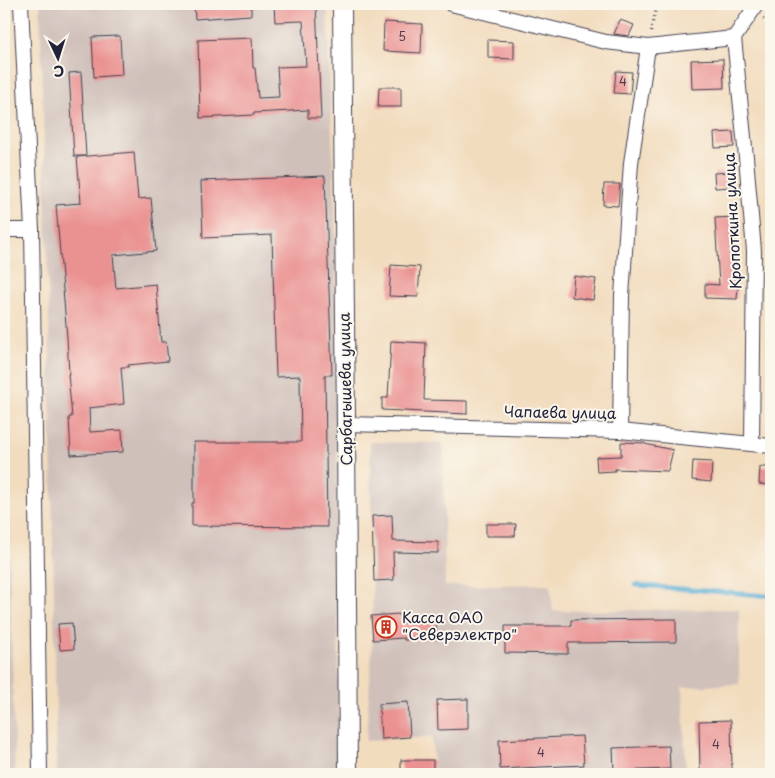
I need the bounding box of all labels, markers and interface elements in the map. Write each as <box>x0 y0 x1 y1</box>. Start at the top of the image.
house number: 5 <box>398 27 406 45</box>
north arrow <box>32 32 82 82</box>
text: С <box>53 61 65 82</box>
house number: 4 <box>619 72 627 90</box>
street label: Кропоткина улица <box>716 152 747 290</box>
street label: Сарбагышева улица <box>332 312 357 466</box>
street label: Чапаева улица <box>504 399 617 424</box>
place label: Касса ОАО "Северэлектро" <box>402 605 517 645</box>
building icon: Касса ОАО "Северэлектро" <box>374 615 398 639</box>
house number: 4 <box>712 735 720 753</box>
house number: 4 <box>537 743 545 761</box>

